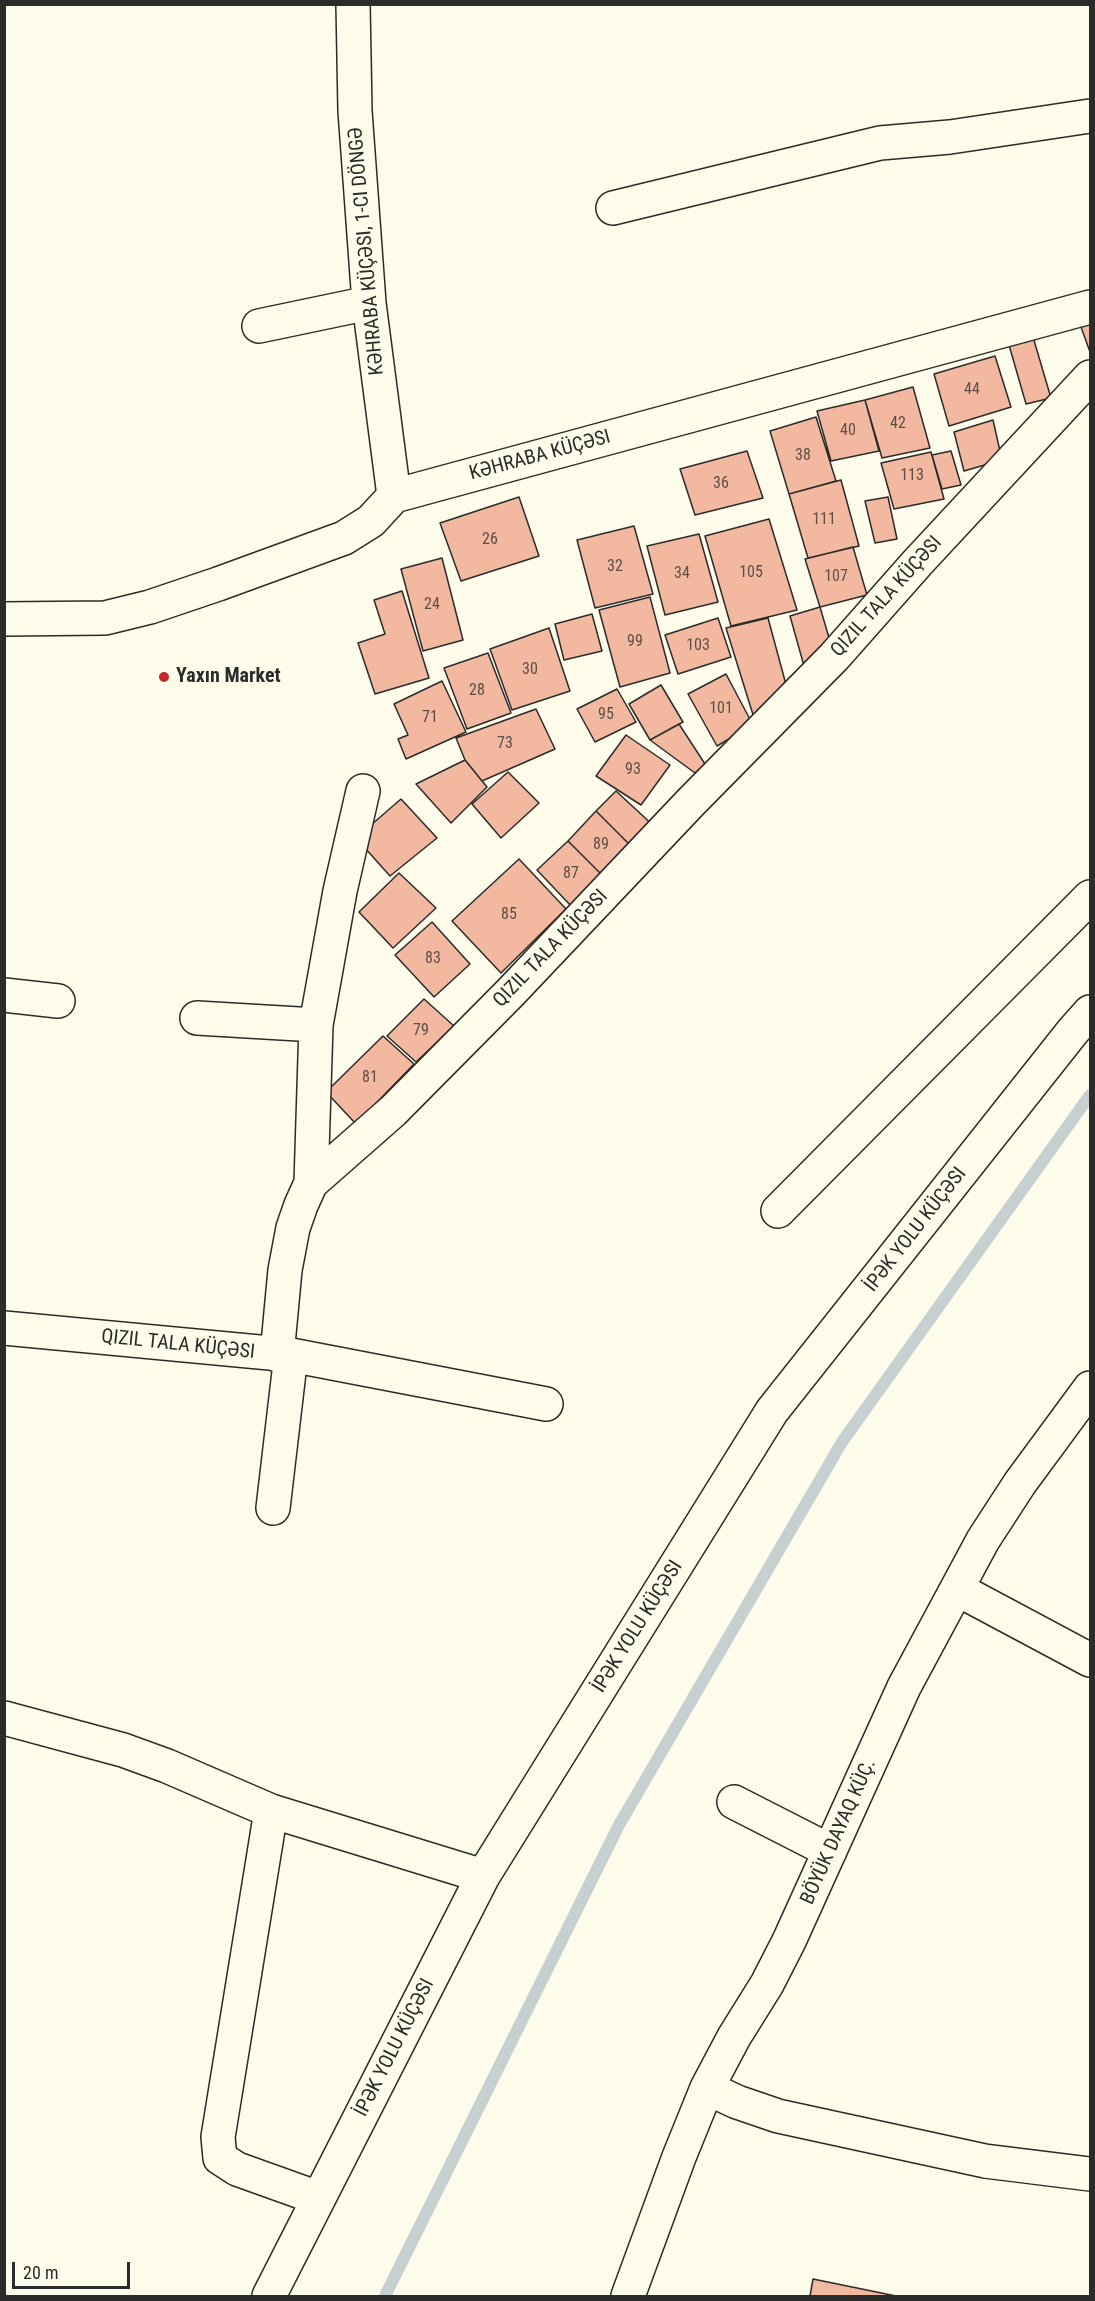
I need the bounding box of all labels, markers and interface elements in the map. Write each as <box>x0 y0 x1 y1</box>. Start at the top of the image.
street label: KƏHRABA KÜÇƏSI, 1-CI DÖNGƏ <box>344 126 390 376</box>
house number: 44 <box>964 380 980 400</box>
house number: 42 <box>890 414 906 434</box>
house number: 40 <box>840 421 856 441</box>
street label: KƏHRABA KÜÇƏSI <box>467 426 613 486</box>
house number: 38 <box>795 446 811 466</box>
house number: 113 <box>900 466 924 486</box>
house number: 36 <box>713 474 729 494</box>
house number: 111 <box>812 510 836 530</box>
house number: 26 <box>482 530 498 550</box>
street label: QIZIL TALA KÜÇƏSI <box>826 532 948 662</box>
house number: 32 <box>607 557 623 577</box>
house number: 105 <box>739 563 763 583</box>
house number: 34 <box>674 564 690 584</box>
house number: 107 <box>824 567 848 587</box>
house number: 24 <box>424 595 440 615</box>
house number: 99 <box>627 632 643 652</box>
house number: 103 <box>686 636 710 656</box>
house number: 30 <box>522 660 538 680</box>
place label: Yaxın Market <box>176 665 281 689</box>
marker: Yaxın Market <box>157 670 171 684</box>
house number: 28 <box>469 681 485 701</box>
house number: 101 <box>709 699 733 719</box>
house number: 95 <box>598 705 614 725</box>
house number: 71 <box>422 708 438 728</box>
house number: 73 <box>497 734 513 754</box>
house number: 93 <box>625 760 641 780</box>
house number: 89 <box>593 835 609 855</box>
house number: 87 <box>563 864 579 884</box>
street label: QIZIL TALA KÜÇƏSI <box>489 885 613 1013</box>
house number: 85 <box>501 905 517 925</box>
house number: 83 <box>425 949 441 969</box>
house number: 79 <box>413 1021 429 1041</box>
house number: 81 <box>362 1068 378 1088</box>
street label: İPƏK YOLU KÜÇƏSI <box>860 1163 972 1297</box>
street label: QIZIL TALA KÜÇƏSI <box>100 1325 256 1365</box>
street label: İPƏK YOLU KÜÇƏSI <box>588 1556 688 1698</box>
street label: BÖYÜK DAYAQ KÜÇ. <box>796 1755 882 1909</box>
street label: İPƏK YOLU KÜÇƏSI <box>350 1975 440 2121</box>
scale bar <box>15 2250 134 2288</box>
text: 20 m <box>23 2262 58 2283</box>

